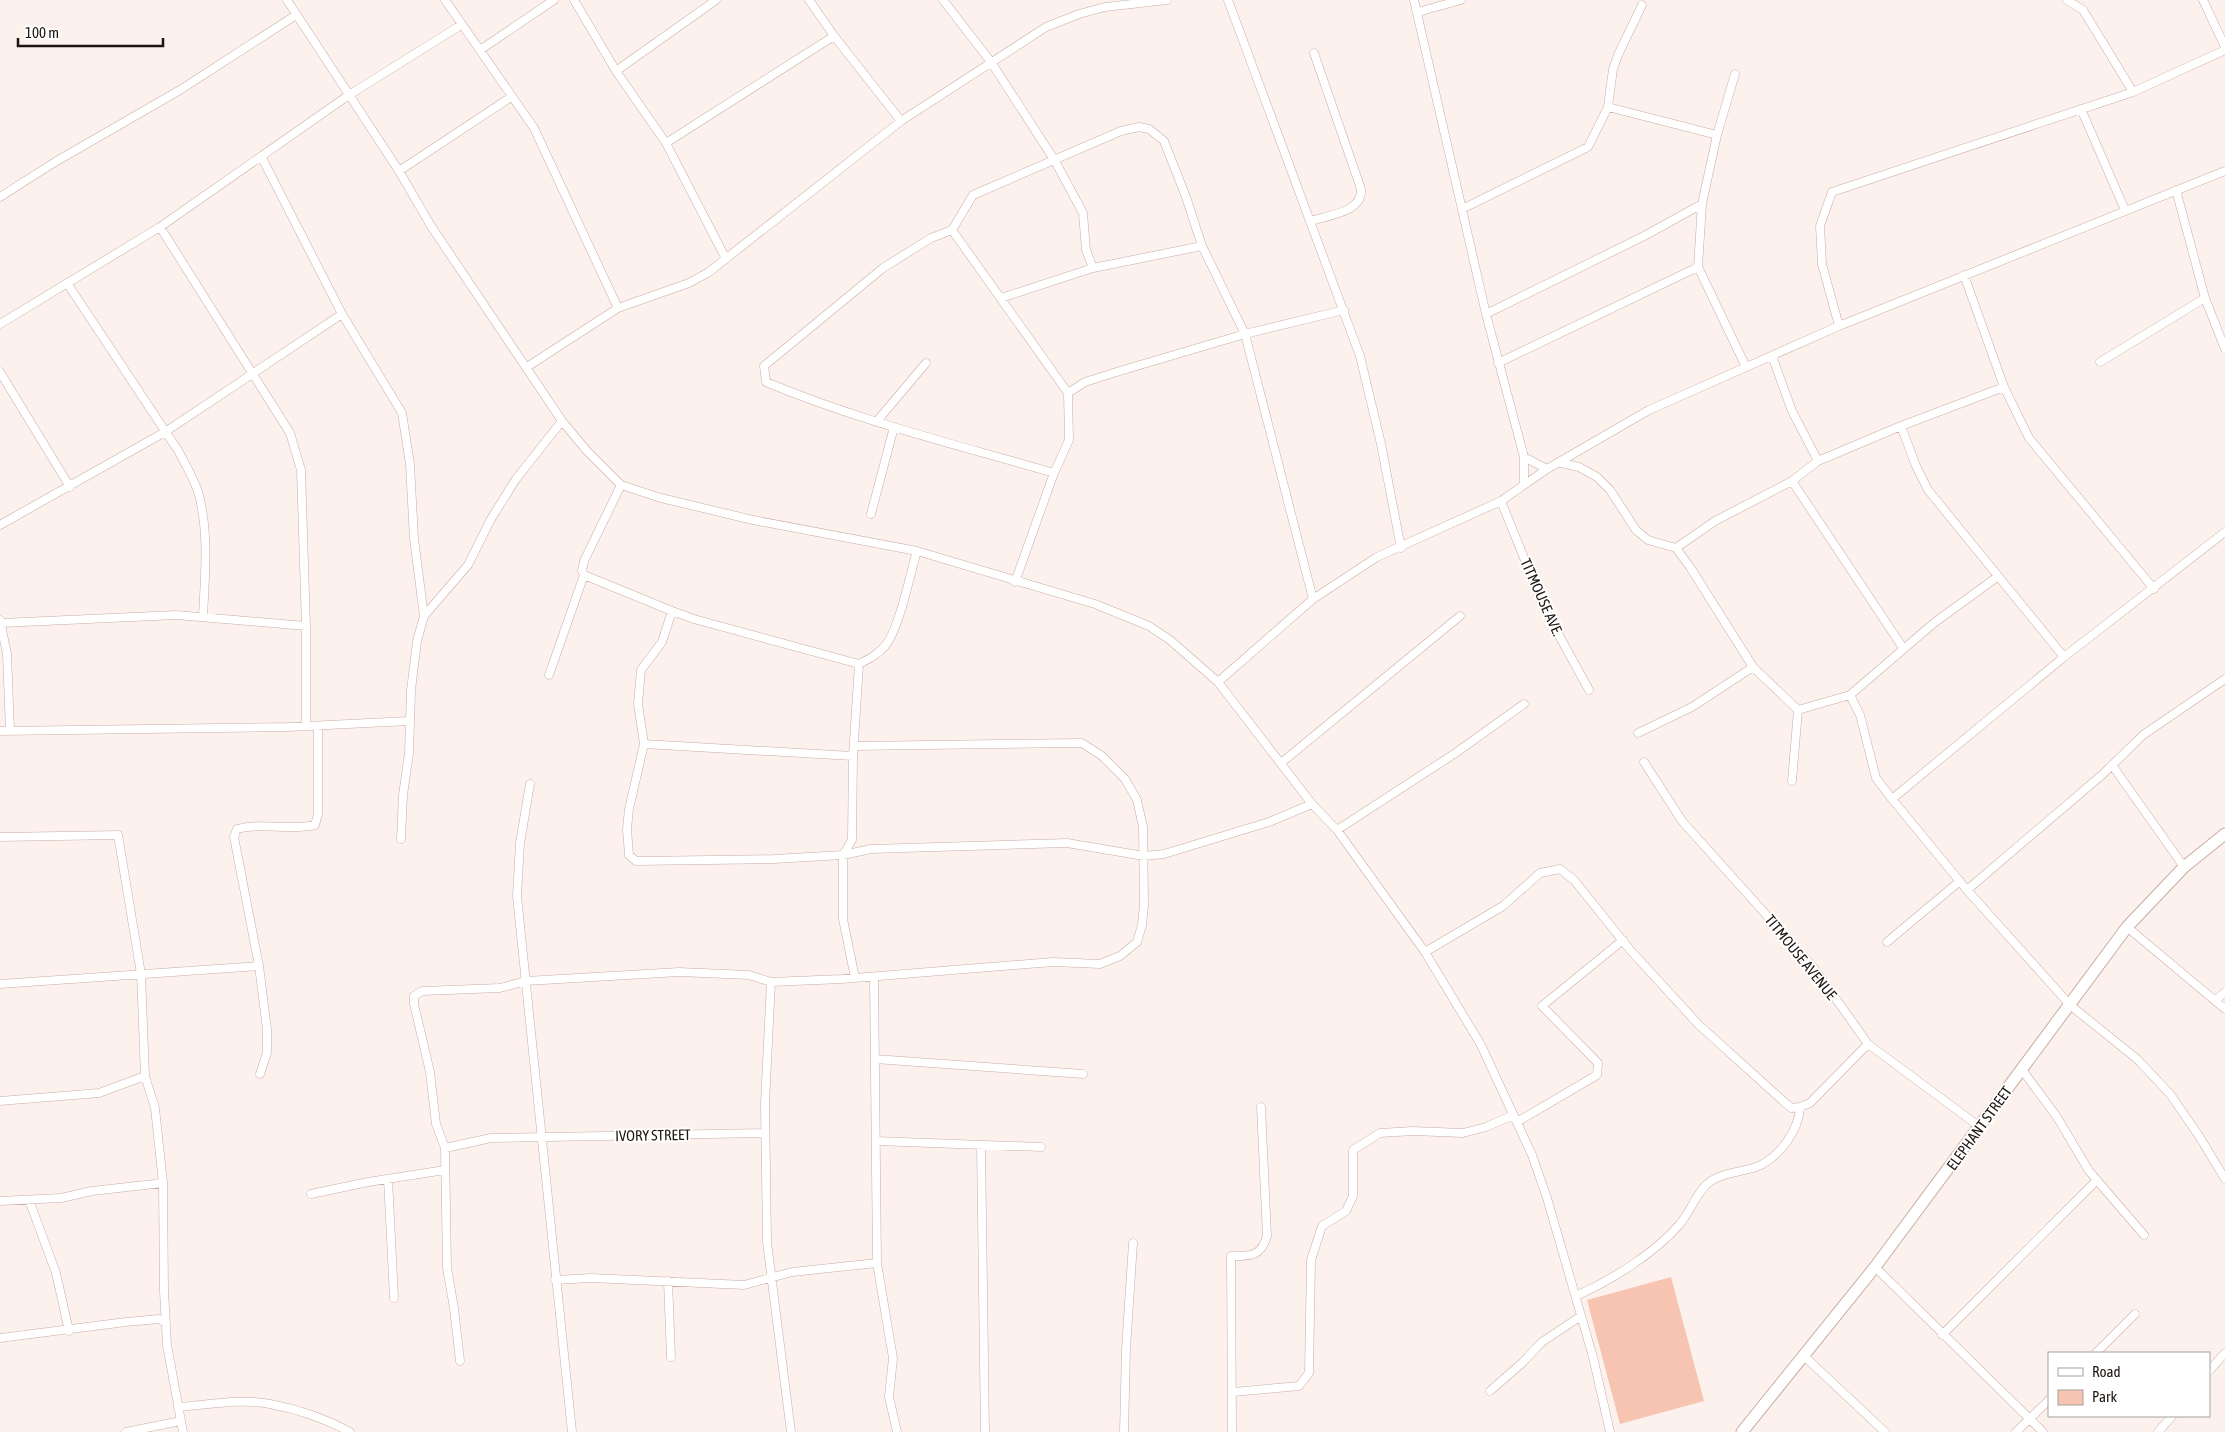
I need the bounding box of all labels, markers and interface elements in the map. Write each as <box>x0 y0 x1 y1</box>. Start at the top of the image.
scale bar <box>18 15 162 47</box>
text: 100 m <box>25 24 59 41</box>
street label: TITMOUSE AVE. <box>1517 556 1567 639</box>
street label: TITMOUSE AVENUE <box>1762 911 1841 1003</box>
street label: ELEPHANT STREET <box>1943 1083 2015 1173</box>
street label: IVORY STREET <box>615 1126 691 1144</box>
legend <box>2048 1352 2210 1417</box>
text: Road <box>2092 1363 2121 1380</box>
text: Park <box>2092 1388 2117 1405</box>

